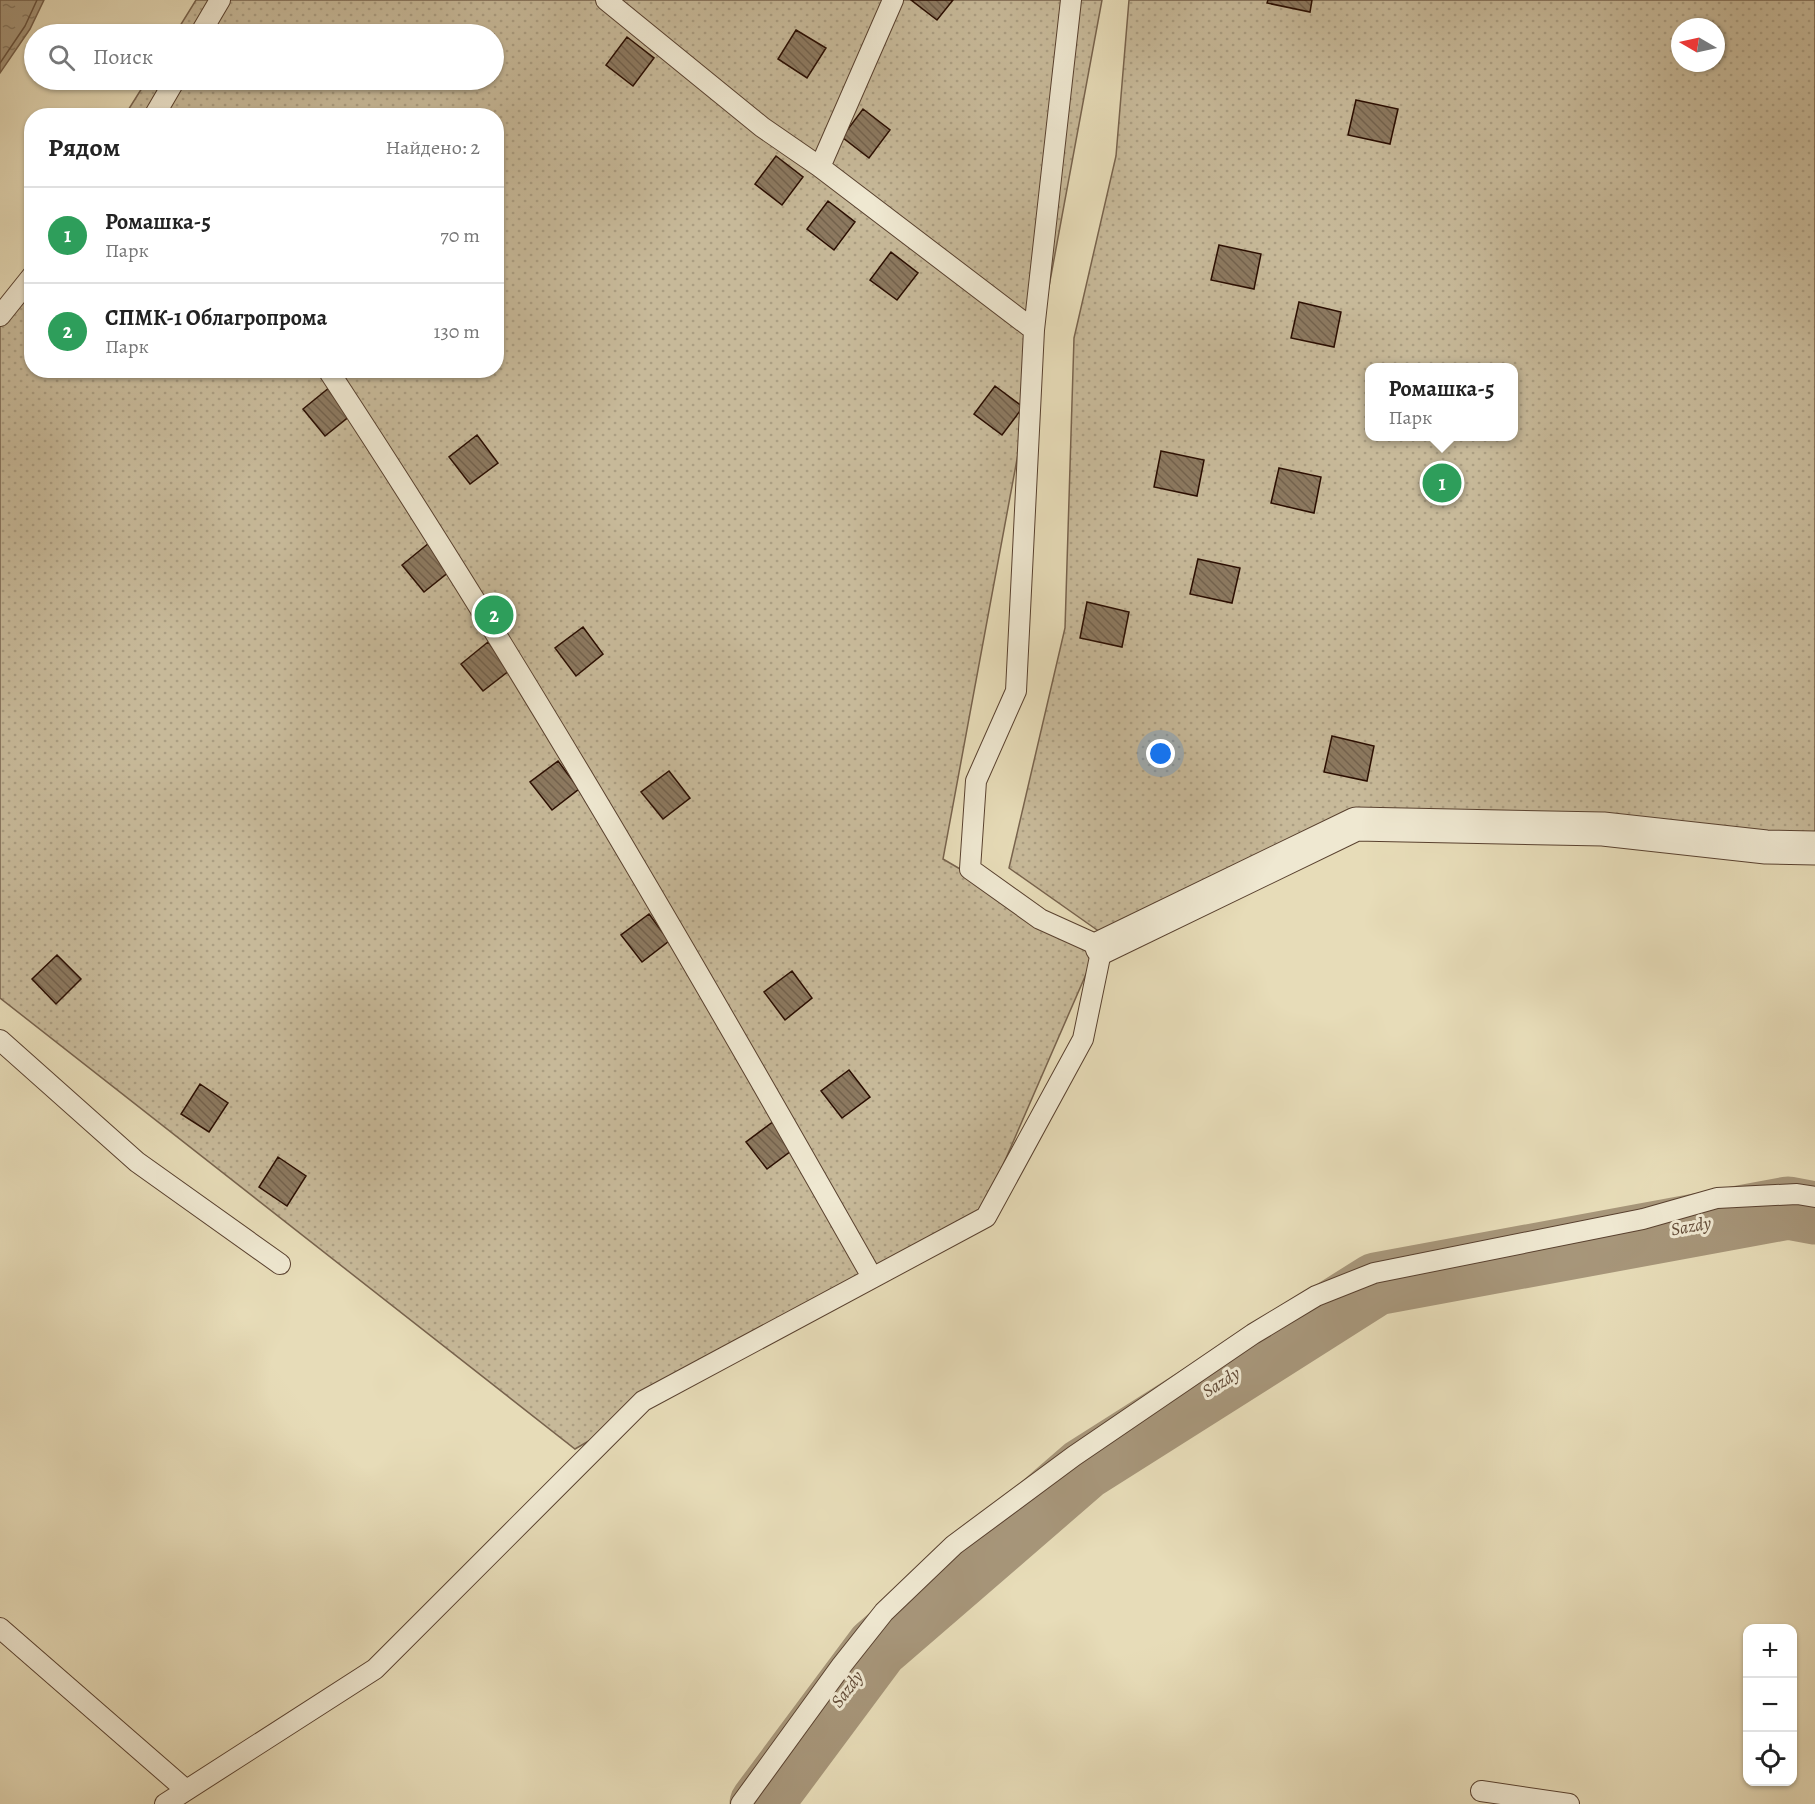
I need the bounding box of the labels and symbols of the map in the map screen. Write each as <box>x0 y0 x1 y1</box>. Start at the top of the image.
north arrow <box>1671 18 1725 72</box>
pin: 1 <box>1422 460 1462 506</box>
pin: 2 <box>474 592 514 638</box>
your location <box>1146 739 1175 768</box>
water label: Sazdy <box>1669 1211 1713 1241</box>
water label: Sazdy <box>1197 1361 1245 1403</box>
water label: Sazdy <box>825 1666 869 1712</box>

